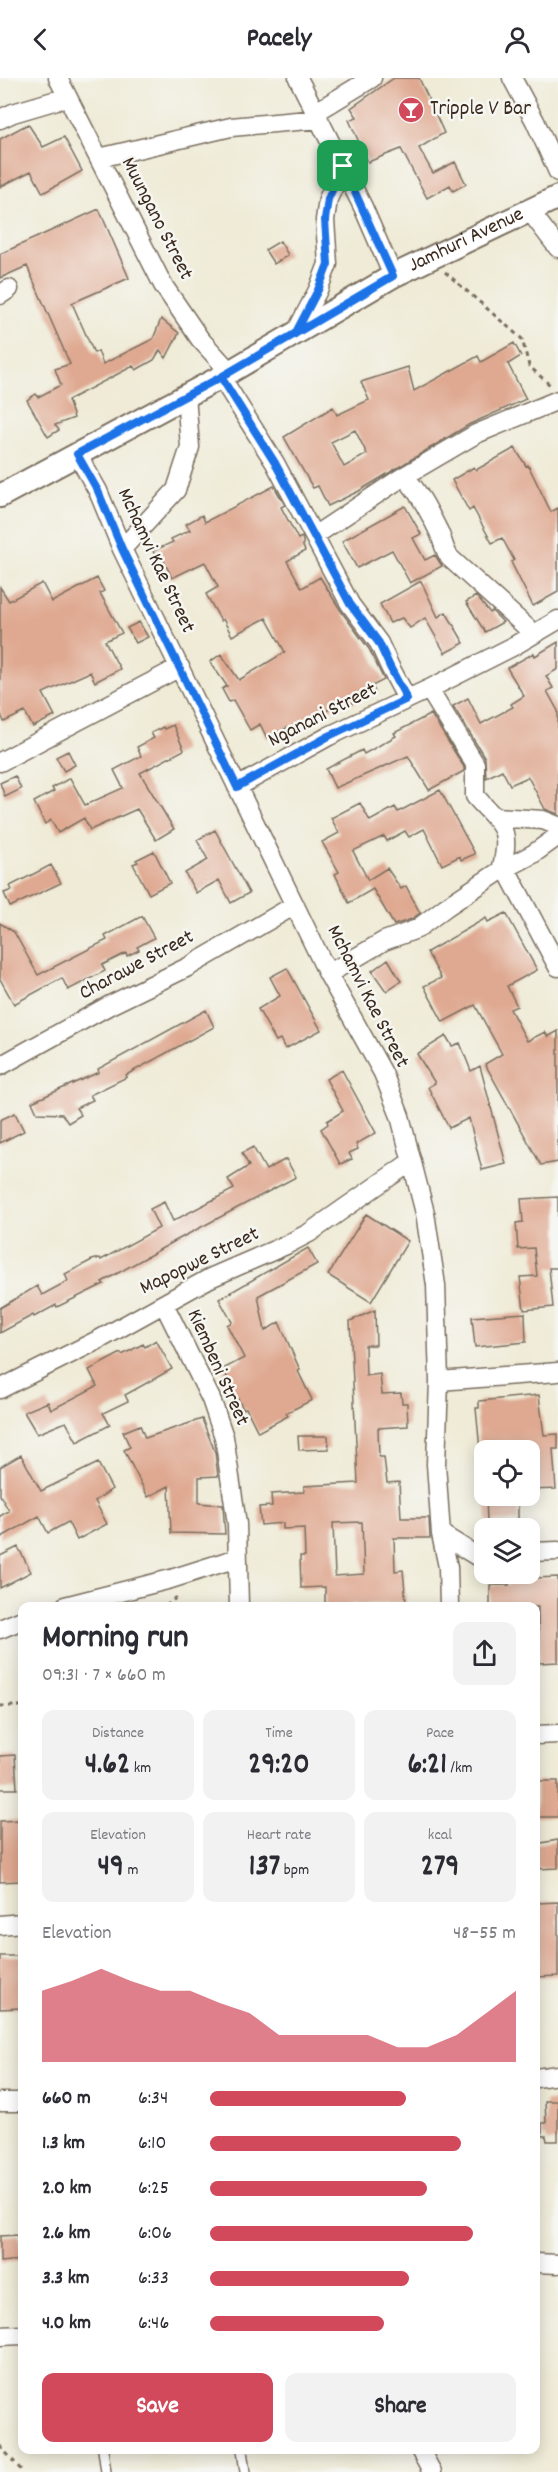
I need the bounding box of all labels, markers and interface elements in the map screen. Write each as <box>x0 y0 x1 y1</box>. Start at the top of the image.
text: Pacely <box>246 20 312 59</box>
icon: back <box>24 23 57 56</box>
icon: person <box>501 23 534 56</box>
bar icon: Tripple V Bar <box>396 95 426 125</box>
place label: Tripple V Bar <box>430 95 531 125</box>
pin <box>317 140 368 191</box>
icon: arrive <box>326 149 359 182</box>
street label: Muungano Street <box>112 152 200 286</box>
street label: Jamhuri Avenue <box>404 200 529 281</box>
street label: Mchamvi Kae Street <box>108 484 202 639</box>
street label: Nganani Street <box>263 676 383 756</box>
street label: Mchamvi Kae Street <box>318 920 416 1074</box>
street label: Charawe Street <box>74 923 200 1009</box>
street label: Mapopwe Street <box>135 1220 265 1304</box>
street label: Kiembeni Street <box>178 1305 256 1431</box>
map controls <box>474 1440 540 1584</box>
button: locate <box>474 1440 540 1506</box>
button: layers <box>474 1518 540 1584</box>
text: Morning run <box>42 1616 189 1663</box>
button: share <box>453 1622 516 1685</box>
text: 09:31 · 7 × 660 m <box>42 1662 166 1690</box>
text: Distance <box>92 1722 144 1745</box>
text: Time <box>265 1722 293 1745</box>
text: Pace <box>426 1722 454 1745</box>
text: 4.62 <box>85 1745 130 1788</box>
text: 29:20 <box>248 1745 310 1788</box>
text: 6:21 <box>407 1745 447 1788</box>
text: km <box>130 1757 151 1780</box>
text: /km <box>447 1757 473 1780</box>
text: Elevation <box>90 1824 146 1847</box>
text: Heart rate <box>247 1824 311 1847</box>
text: kcal <box>428 1824 452 1847</box>
text: 49 <box>98 1847 124 1890</box>
text: 137 <box>249 1847 280 1890</box>
text: 279 <box>421 1847 459 1890</box>
text: m <box>124 1859 138 1882</box>
text: bpm <box>280 1859 309 1882</box>
text: Elevation <box>42 1920 112 1948</box>
text: 48–55 m <box>453 1920 516 1948</box>
text: 660 m <box>42 2085 91 2113</box>
text: 6:34 <box>138 2085 168 2113</box>
text: 1.3 km <box>42 2130 85 2158</box>
text: 6:10 <box>138 2130 166 2158</box>
text: 2.0 km <box>42 2175 91 2203</box>
text: 6:25 <box>138 2175 169 2203</box>
text: 2.6 km <box>42 2220 90 2248</box>
text: 6:06 <box>138 2220 172 2248</box>
text: 3.3 km <box>42 2265 90 2293</box>
text: 6:33 <box>138 2265 169 2293</box>
text: 4.0 km <box>42 2310 91 2338</box>
text: 6:46 <box>138 2310 169 2338</box>
button: Save <box>42 2373 273 2442</box>
button: Share <box>285 2373 516 2442</box>

